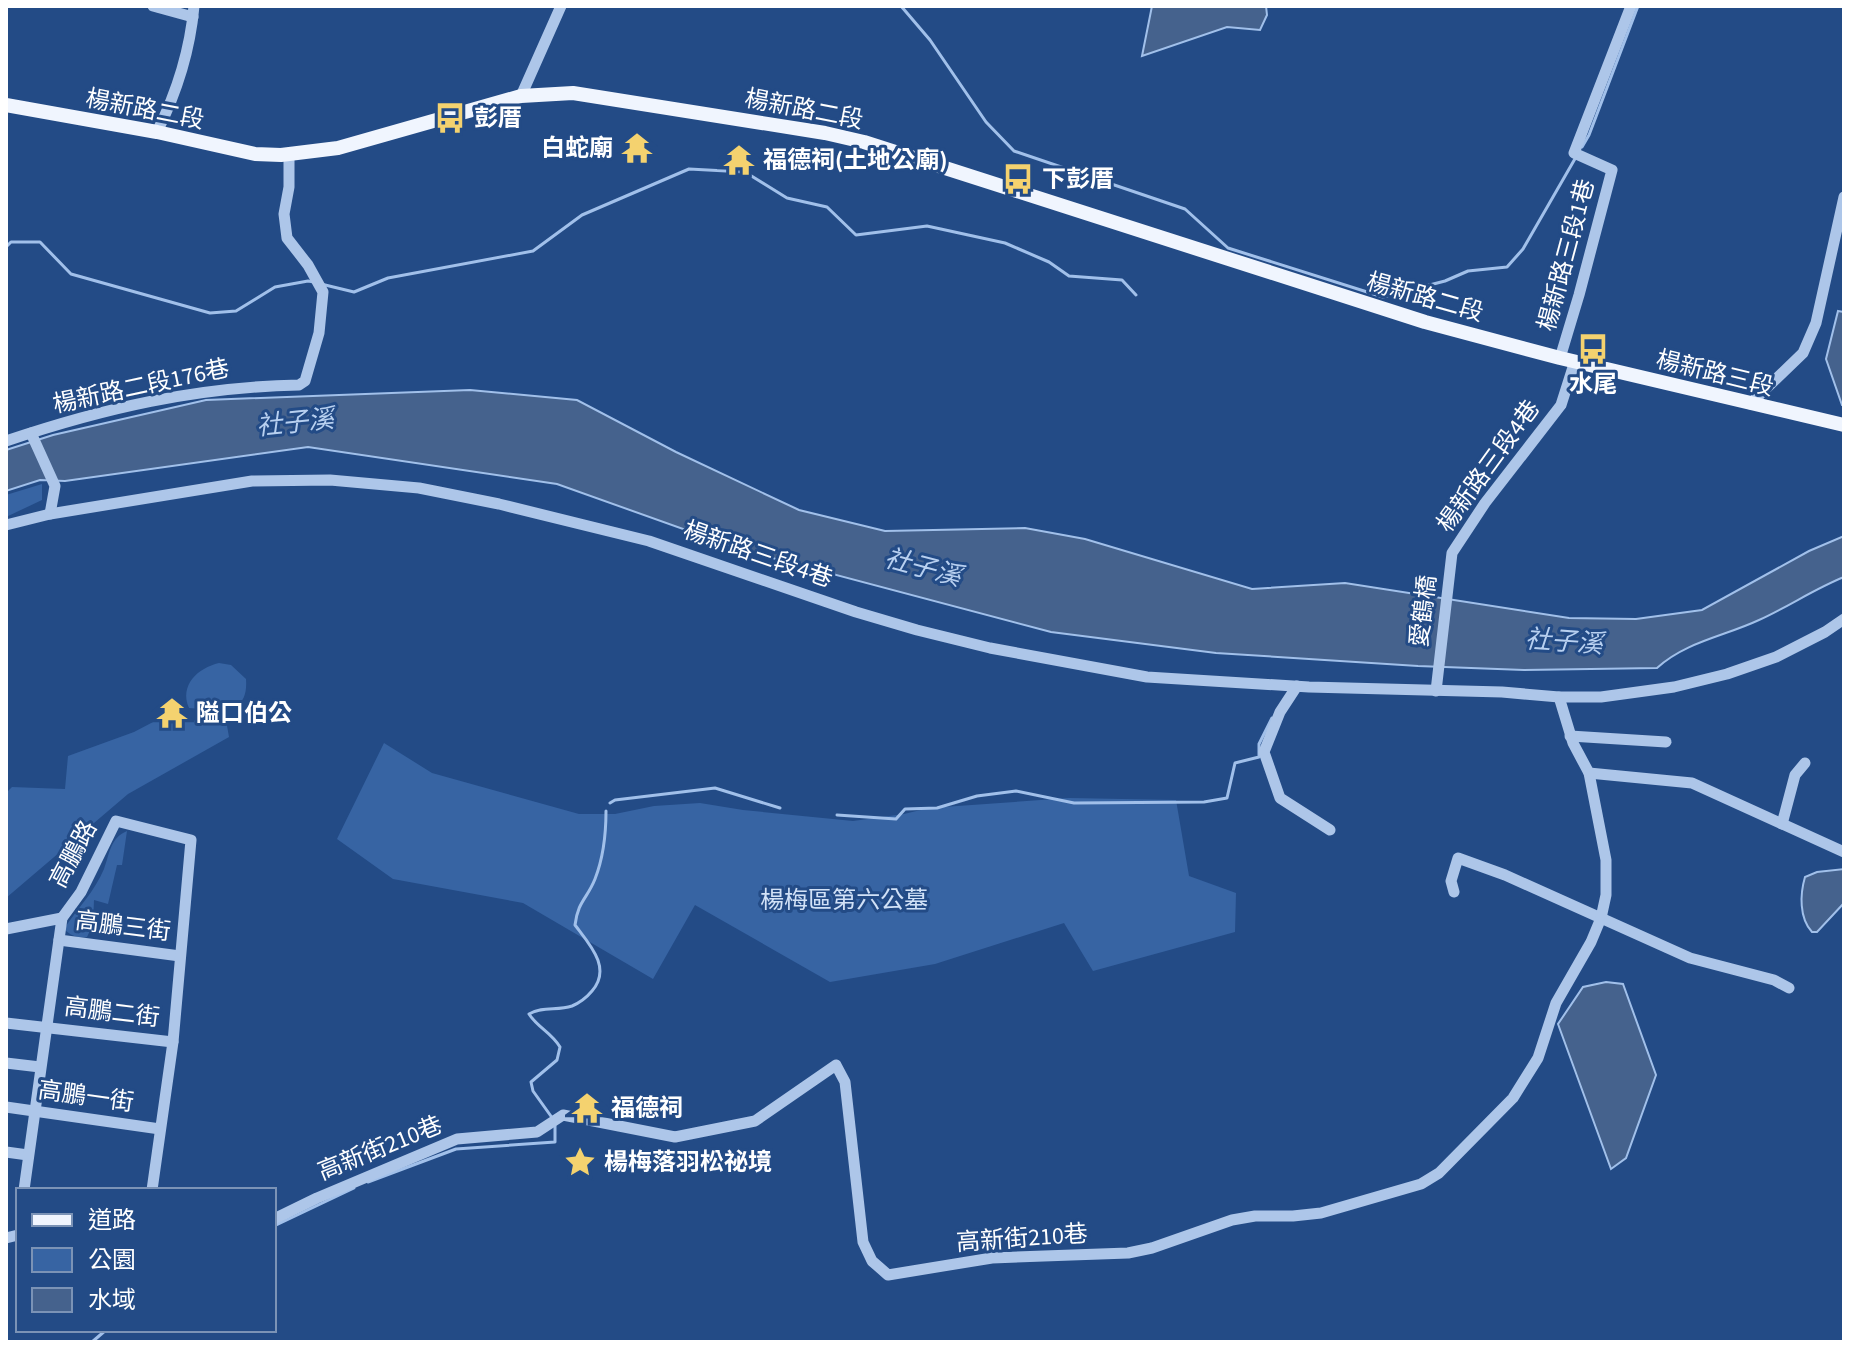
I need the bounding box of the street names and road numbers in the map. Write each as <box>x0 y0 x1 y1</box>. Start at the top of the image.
street label: 楊新路二段 <box>83 81 207 138</box>
street label: 楊新路二段 <box>742 81 866 138</box>
street label: 楊新路三段1巷 <box>1529 175 1604 335</box>
street label: 楊新路二段 <box>1362 264 1487 331</box>
street label: 楊新路三段 <box>1652 342 1777 405</box>
street label: 楊新路二段176巷 <box>50 351 233 422</box>
street label: 楊新路三段4巷 <box>1428 393 1548 540</box>
street label: 楊新路三段4巷 <box>678 513 837 596</box>
street label: 愛鶴橋 <box>1402 573 1445 649</box>
street label: 高鵬路 <box>41 814 106 894</box>
street label: 高鵬三街 <box>73 903 173 950</box>
street label: 高鵬二街 <box>62 989 162 1036</box>
street label: 高鵬一街 <box>36 1072 136 1121</box>
street label: 高新街210巷 <box>313 1108 448 1189</box>
street label: 高新街210巷 <box>955 1216 1089 1261</box>

